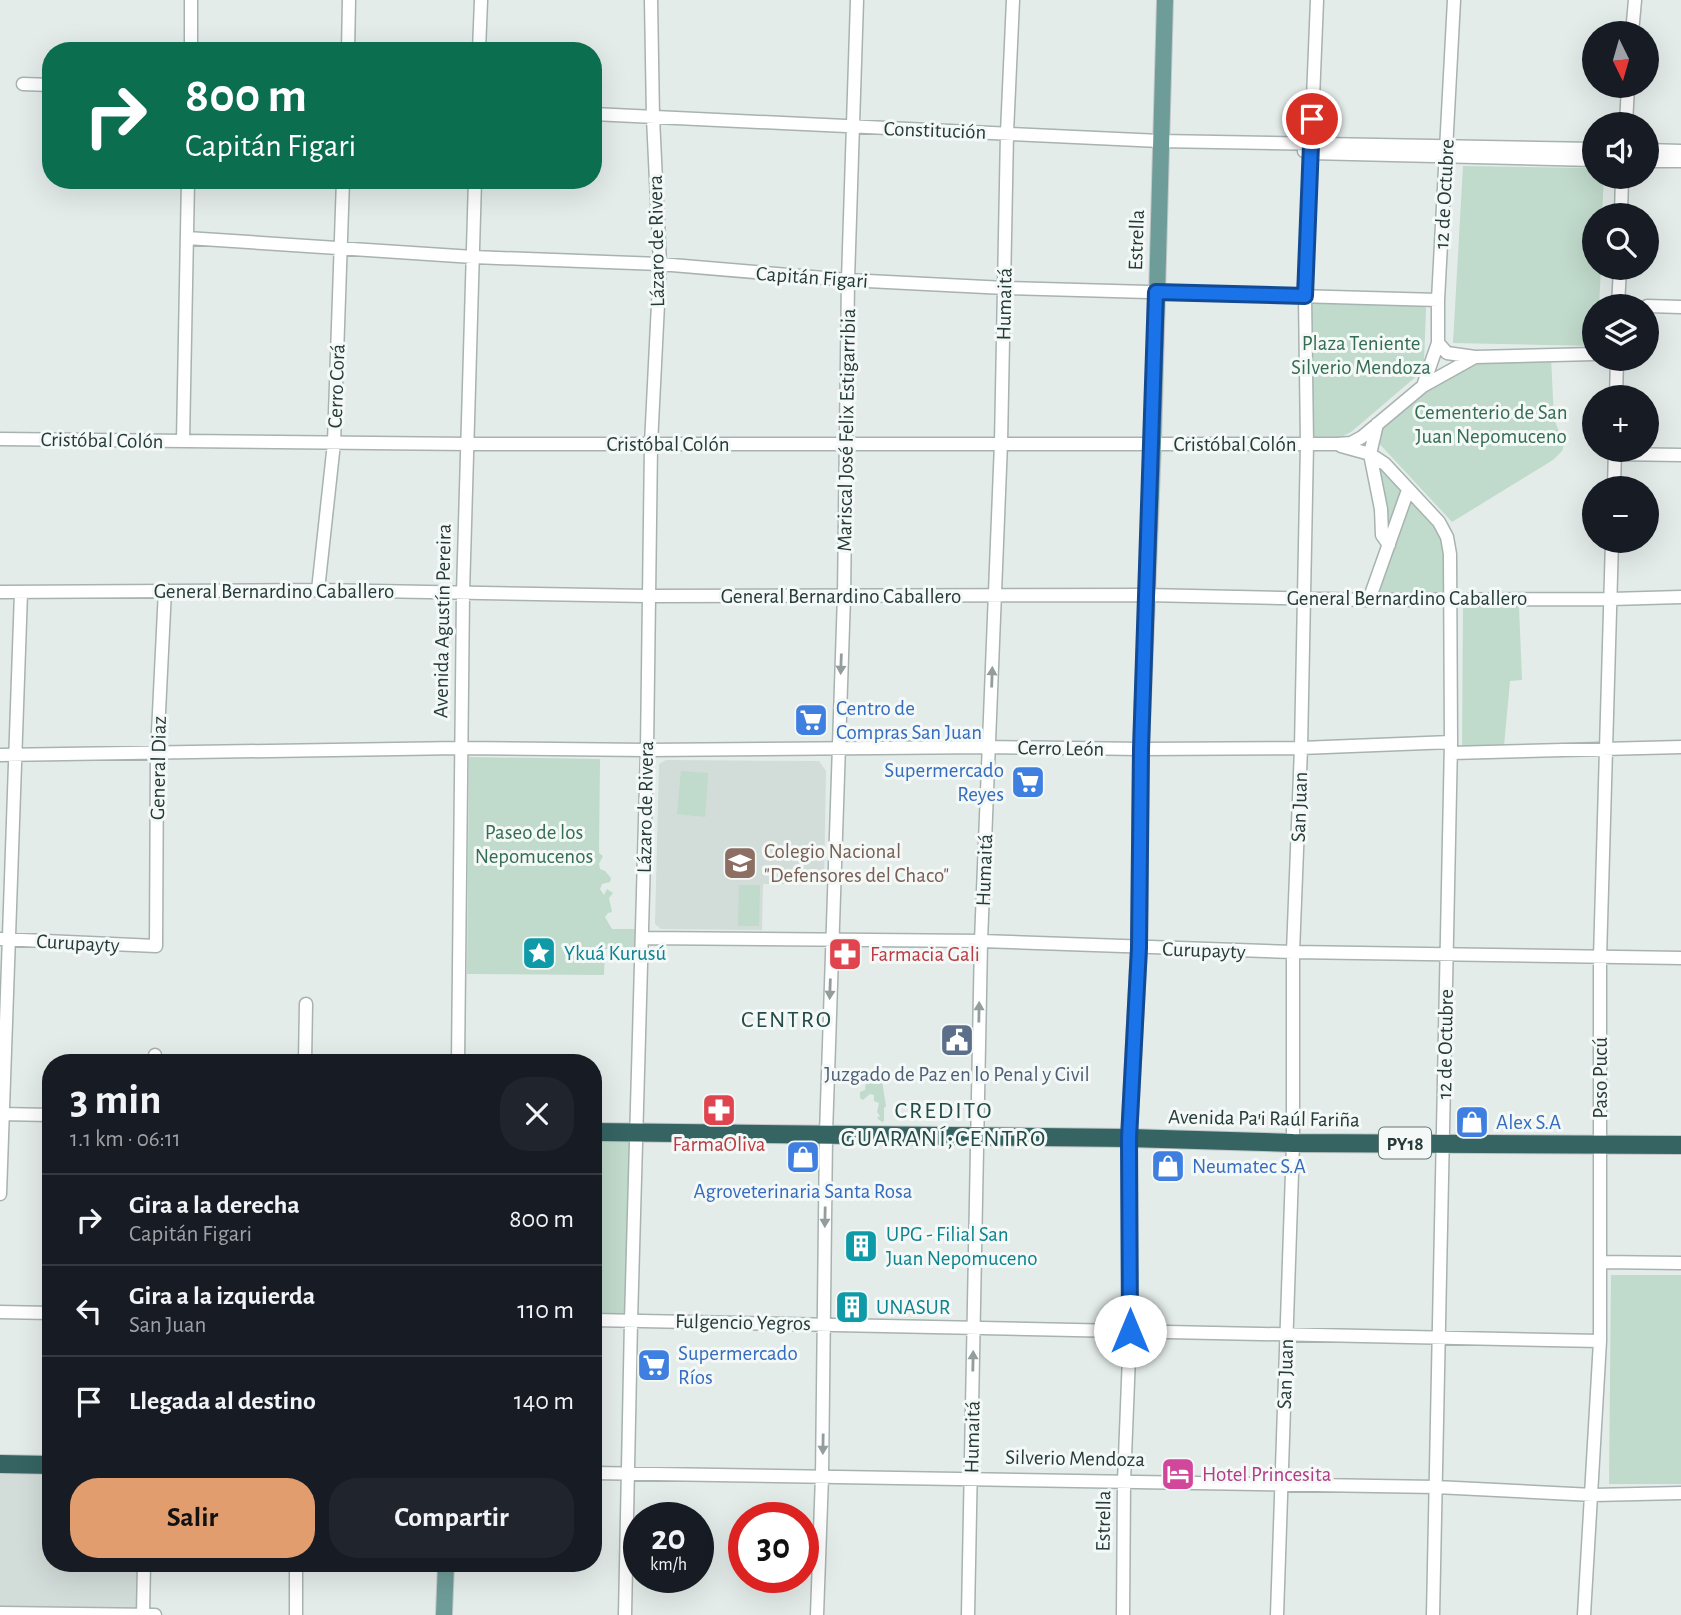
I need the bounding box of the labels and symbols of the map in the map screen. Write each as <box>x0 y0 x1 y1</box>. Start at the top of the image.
north arrow <box>1582 21 1659 98</box>
pin <box>1282 89 1342 149</box>
street label: Constitución <box>883 118 987 143</box>
street label: 12 de Octubre <box>1431 138 1458 250</box>
street label: Lázaro de Rivera <box>645 174 668 307</box>
street label: Estrella <box>1125 209 1148 271</box>
street label: Capitán Figari <box>755 263 869 292</box>
street label: Humaitá <box>993 267 1016 341</box>
street label: Mariscal José Felix Estigarribia <box>834 308 859 552</box>
park label: Plaza Teniente Silverio Mendoza <box>1291 333 1431 378</box>
street label: Cerro Corá <box>325 343 348 429</box>
park label: Cementerio de San Juan Nepomuceno <box>1414 402 1568 447</box>
street label: Cristóbal Colón <box>40 429 164 452</box>
street label: Cristóbal Colón <box>607 434 729 455</box>
street label: Cristóbal Colón <box>1174 434 1296 455</box>
street label: Avenida Agustín Pereira <box>430 523 455 718</box>
street label: General Bernardino Caballero <box>154 581 394 602</box>
street label: General Bernardino Caballero <box>721 586 961 607</box>
street label: General Bernardino Caballero <box>1287 588 1527 609</box>
one-way arrow <box>835 653 847 675</box>
one-way arrow <box>986 666 997 688</box>
place label: Centro de Compras San Juan <box>836 698 982 743</box>
supermarket icon: Centro de Compras San Juan <box>792 701 830 739</box>
street label: General Diaz <box>147 716 170 820</box>
street label: Cerro León <box>1018 737 1104 760</box>
street label: Lázaro de Rivera <box>634 740 657 873</box>
place label: Supermercado Reyes <box>884 760 1004 805</box>
supermarket icon: Supermercado Reyes <box>1009 763 1047 801</box>
street label: San Juan <box>1288 771 1311 843</box>
park label: Paseo de los Nepomucenos <box>475 822 593 867</box>
street label: Humaitá <box>973 833 996 907</box>
place label: Colegio Nacional "Defensores del Chaco" <box>764 841 949 886</box>
school or university icon: Colegio Nacional "Defensores del Chaco" <box>721 844 759 882</box>
street label: Curupayty <box>36 931 120 956</box>
place icon: Ykuá Kurusú <box>520 934 558 972</box>
pharmacy icon: Farmacia Gali <box>826 935 864 973</box>
street label: Curupayty <box>1162 939 1246 962</box>
place label: Ykuá Kurusú <box>564 943 666 964</box>
place label: Farmacia Gali <box>870 944 980 965</box>
one-way arrow <box>825 979 836 1001</box>
street label: 12 de Octubre <box>1434 989 1457 1099</box>
one-way arrow <box>974 1000 985 1022</box>
district label: CENTRO <box>741 1008 833 1032</box>
public building icon: Juzgado de Paz en lo Penal y Civil <box>938 1021 976 1059</box>
street label: Paso Pucú <box>1590 1037 1611 1119</box>
place label: Juzgado de Paz en lo Penal y Civil <box>824 1064 1090 1085</box>
pharmacy icon: FarmaOliva <box>700 1091 738 1129</box>
district label: CREDITO GUARANÍ;CENTRO <box>841 1099 1047 1151</box>
shop icon: Alex S.A <box>1453 1103 1491 1141</box>
street label: Avenida Pa'i Raúl Fariña <box>1168 1106 1360 1131</box>
place label: Alex S.A <box>1496 1112 1561 1133</box>
road number: PY18 <box>1379 1128 1431 1158</box>
place label: FarmaOliva <box>673 1134 766 1155</box>
shop icon: Agroveterinaria Santa Rosa <box>784 1138 822 1176</box>
shop icon: Neumatec S.A <box>1149 1147 1187 1185</box>
place label: Neumatec S.A <box>1192 1156 1306 1177</box>
place label: Agroveterinaria Santa Rosa <box>693 1181 913 1202</box>
one-way arrow <box>819 1206 831 1228</box>
place label: UPG - Filial San Juan Nepomuceno <box>886 1224 1038 1269</box>
building icon: UPG - Filial San Juan Nepomuceno <box>842 1227 880 1265</box>
building icon: UNASUR <box>833 1288 871 1326</box>
position arrow <box>1093 1294 1167 1368</box>
place label: UNASUR <box>876 1297 950 1318</box>
street label: Fulgencio Yegros <box>675 1311 811 1334</box>
street label: San Juan <box>1274 1338 1297 1410</box>
place label: Supermercado Ríos <box>678 1343 798 1388</box>
supermarket icon: Supermercado Ríos <box>635 1346 673 1384</box>
one-way arrow <box>967 1350 979 1372</box>
street label: Humaitá <box>961 1400 984 1474</box>
one-way arrow <box>817 1433 828 1455</box>
street label: Silverio Mendoza <box>1005 1447 1145 1470</box>
hotel icon: Hotel Princesita <box>1159 1455 1197 1493</box>
place label: Hotel Princesita <box>1202 1464 1332 1485</box>
street label: Estrella <box>1092 1490 1115 1552</box>
speed limit sign: 30 <box>728 1502 819 1593</box>

